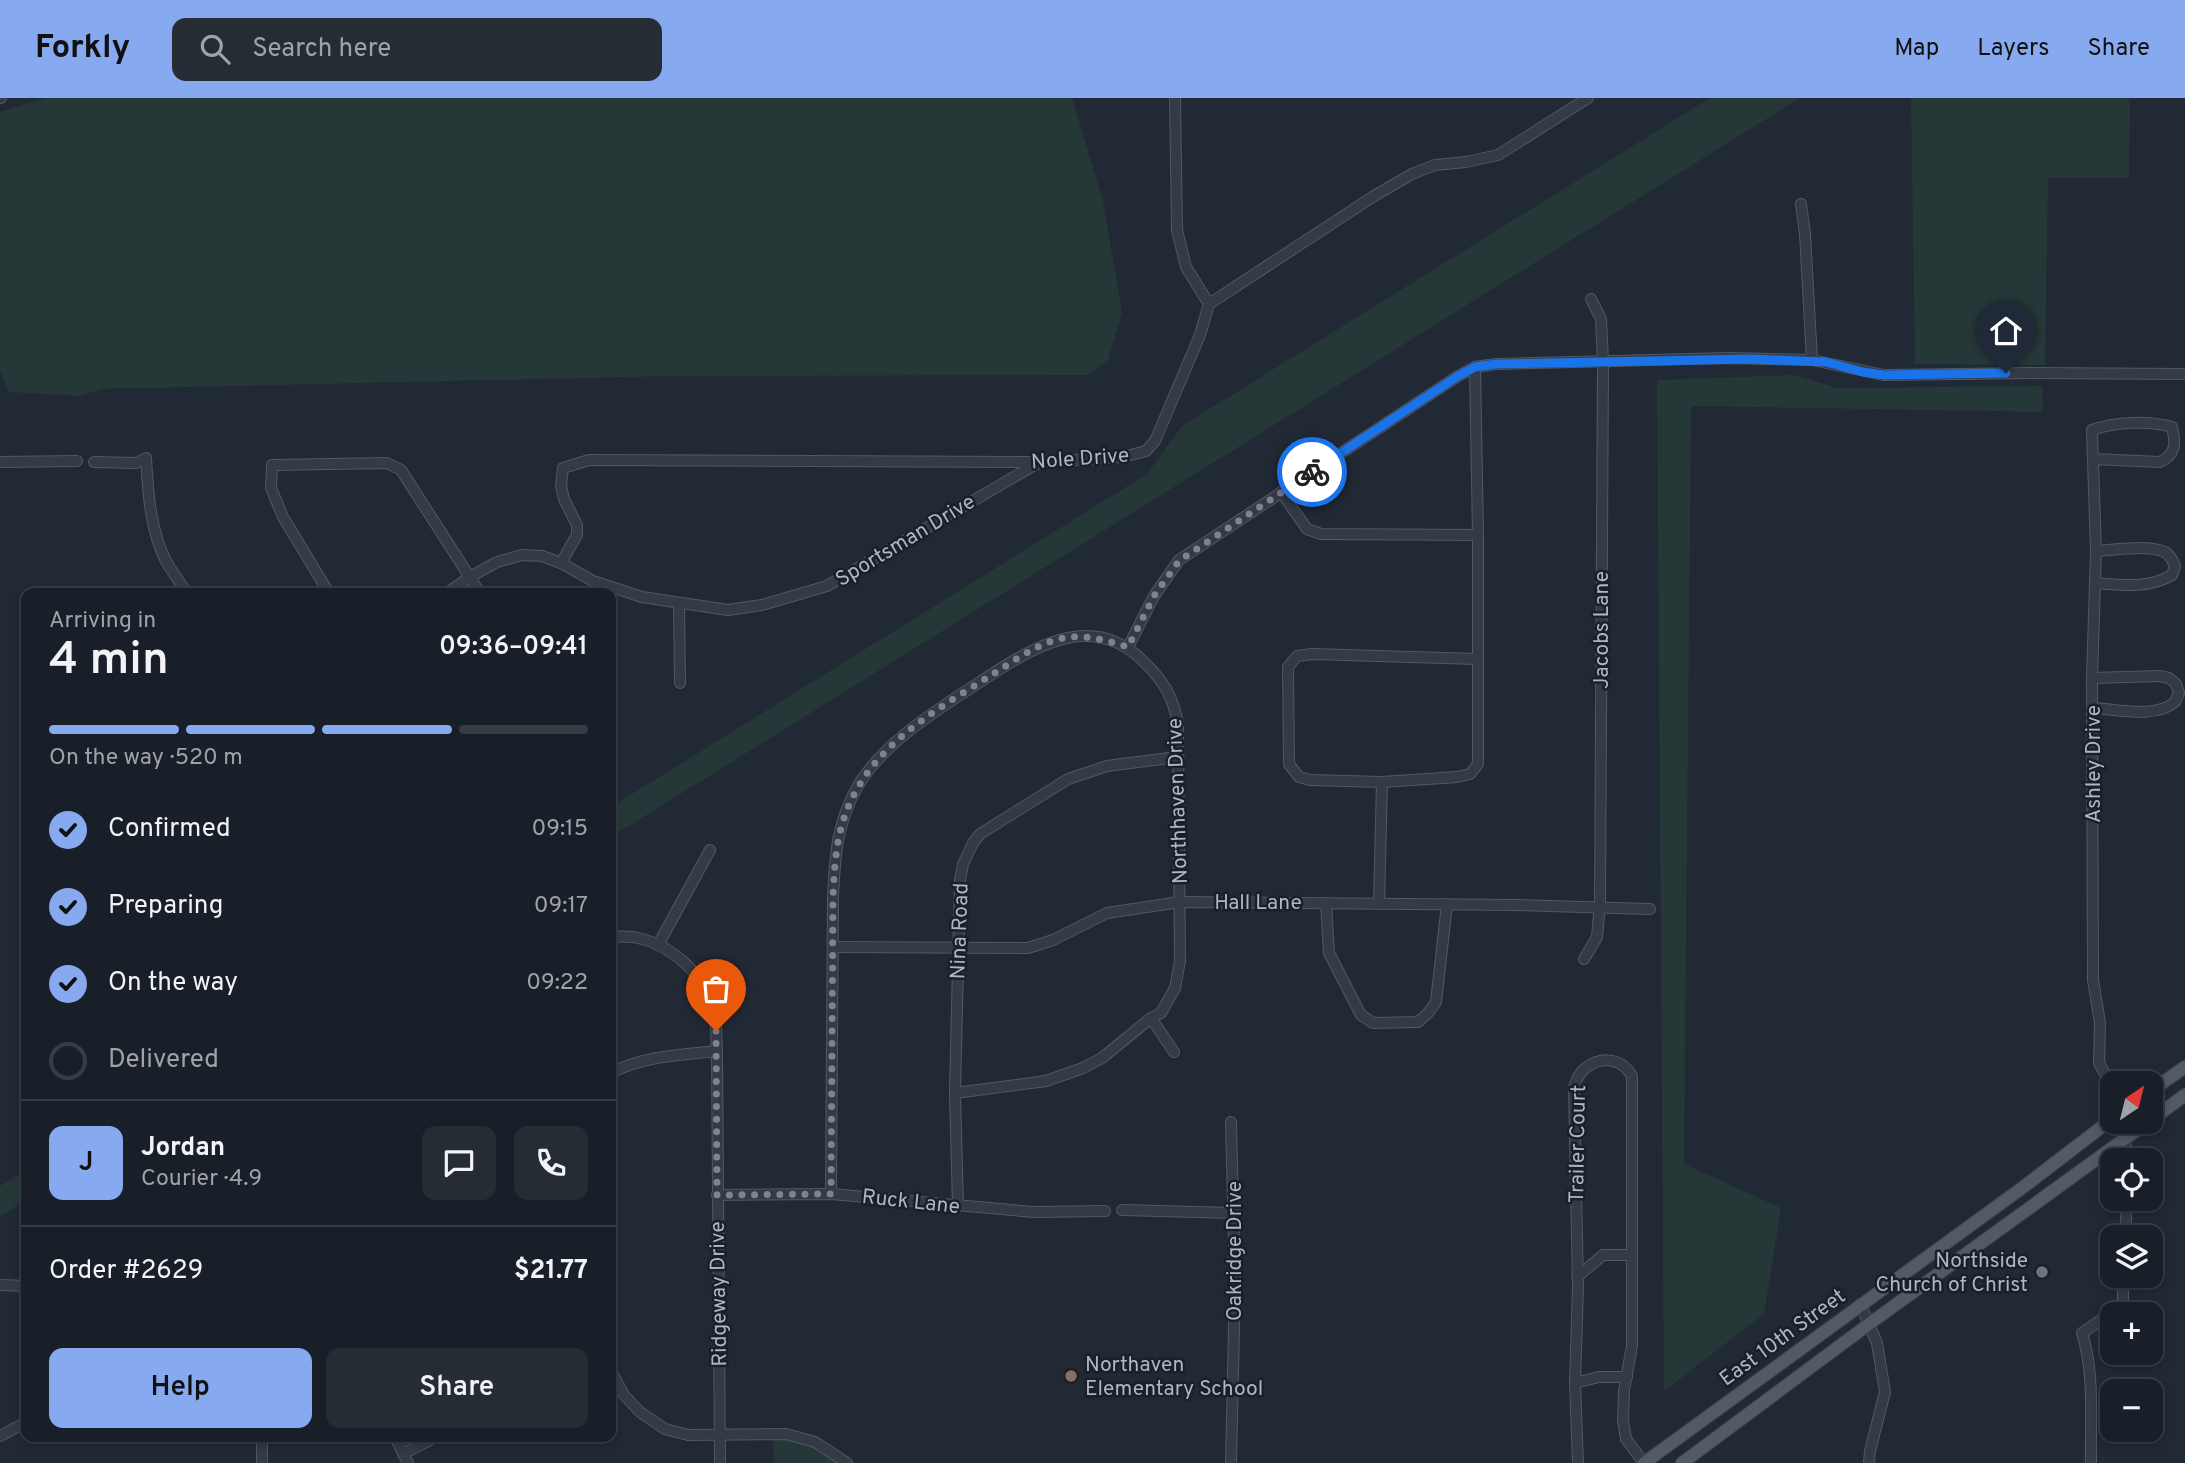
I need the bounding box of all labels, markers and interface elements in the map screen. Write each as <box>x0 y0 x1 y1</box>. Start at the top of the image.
search box <box>172 18 662 81</box>
text: Forkly <box>35 28 130 70</box>
icon: search <box>196 30 234 68</box>
text: Search here <box>252 33 391 66</box>
text: Map <box>1894 34 1939 64</box>
text: Layers <box>1977 34 2049 64</box>
text: Share <box>2087 34 2150 64</box>
pin <box>1976 301 2036 373</box>
icon: home <box>1987 312 2025 350</box>
courier <box>1277 437 1347 507</box>
street label: Nole Drive <box>1030 443 1130 476</box>
icon: bike <box>1293 453 1331 491</box>
street label: Sportsman Drive <box>831 489 981 594</box>
street label: Jacobs Lane <box>1589 571 1616 689</box>
text: Arriving in <box>49 607 156 636</box>
text: 09:36–09:41 <box>439 631 588 664</box>
text: 4 min <box>49 632 169 691</box>
street label: Ashley Drive <box>2081 705 2108 823</box>
street label: Northhaven Drive <box>1162 718 1195 884</box>
text: On the way · 520 m <box>49 744 243 773</box>
icon: check <box>49 811 87 849</box>
text: Confirmed <box>108 813 231 846</box>
text: 09:15 <box>531 815 588 844</box>
street label: Nina Road <box>945 882 976 980</box>
icon: check <box>49 888 87 926</box>
text: Preparing <box>108 890 223 923</box>
street label: Hall Lane <box>1214 890 1302 917</box>
text: 09:17 <box>534 892 588 921</box>
pin <box>686 959 746 1031</box>
icon: check <box>49 965 87 1003</box>
text: On the way <box>108 967 238 1000</box>
text: 09:22 <box>526 969 588 998</box>
icon: bag <box>697 970 735 1008</box>
text: Delivered <box>108 1044 219 1077</box>
north arrow <box>2100 1071 2163 1134</box>
map controls <box>2100 1071 2163 1442</box>
street label: Trailer Court <box>1564 1085 1593 1203</box>
button: chat <box>422 1126 496 1200</box>
button: phone <box>514 1126 588 1200</box>
text: Jordan <box>141 1132 225 1165</box>
text: J <box>79 1147 93 1180</box>
button: locate <box>2100 1148 2163 1211</box>
text: Courier · 4.9 <box>141 1165 262 1194</box>
street label: Oakridge Drive <box>1222 1181 1249 1321</box>
street label: Ruck Lane <box>860 1184 961 1221</box>
street label: Ridgeway Drive <box>705 1221 734 1367</box>
button: layers <box>2100 1225 2163 1288</box>
place label: Northside Church of Christ <box>1876 1248 2028 1299</box>
text: Order #2629 <box>49 1255 203 1288</box>
text: $21.77 <box>514 1255 588 1288</box>
marker: Northside Church of Christ <box>2034 1264 2050 1280</box>
street label: East 10th Street <box>1714 1283 1851 1393</box>
button: + <box>2100 1302 2163 1365</box>
button: Help <box>49 1348 312 1428</box>
button: Share <box>326 1348 588 1428</box>
place label: Northaven Elementary School <box>1085 1352 1263 1403</box>
marker: Northaven Elementary School <box>1063 1368 1079 1384</box>
button: − <box>2100 1379 2163 1442</box>

